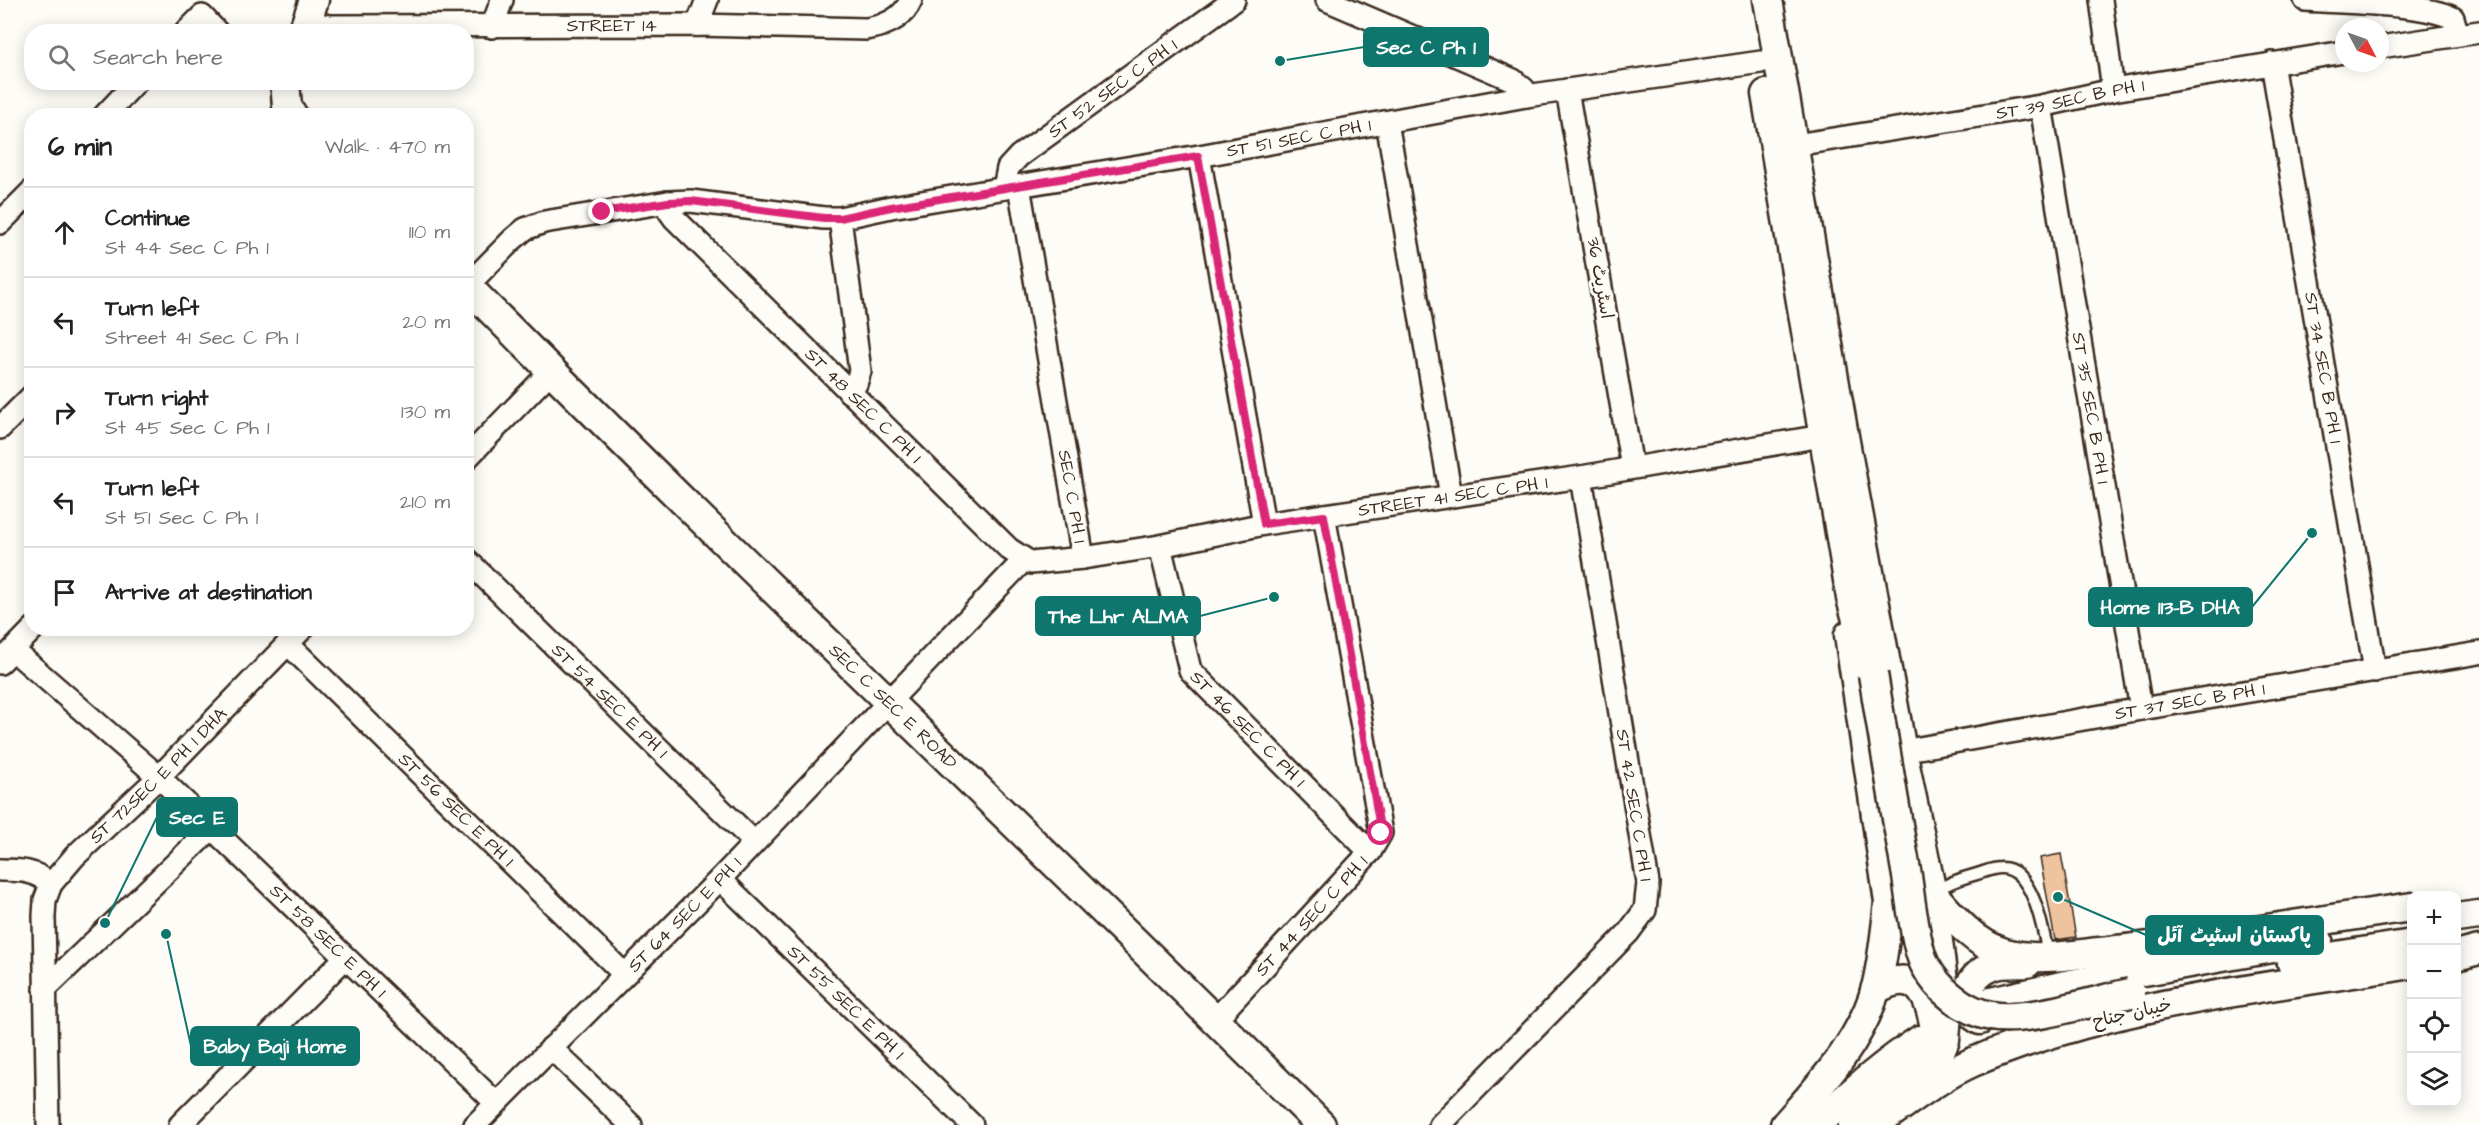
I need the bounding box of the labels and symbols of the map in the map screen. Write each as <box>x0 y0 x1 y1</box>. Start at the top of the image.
street label: STREET 14 <box>567 13 657 38</box>
north arrow <box>2335 18 2389 72</box>
callout: Sec C Ph 1 <box>1364 28 1488 66</box>
street label: ST 52 SEC C PH 1 <box>1043 33 1182 144</box>
text: Sec C Ph 1 <box>1375 34 1476 62</box>
street label: ST 39 SEC B PH 1 <box>1994 73 2146 125</box>
street label: ST 51 SEC C PH 1 <box>1224 112 1373 163</box>
route end <box>588 198 614 224</box>
street label: اسٹریٹ 36 <box>1581 235 1619 321</box>
street label: ST 34 SEC B PH 1 <box>2299 290 2349 445</box>
street label: ST 35 SEC B PH 1 <box>2066 330 2116 486</box>
street label: ST 48 SEC C PH 1 <box>799 342 927 469</box>
street label: SEC C PH 1 <box>1052 448 1093 545</box>
street label: STREET 41 SEC C PH 1 <box>1356 470 1549 522</box>
callout: Home 113-B DHA <box>2089 588 2252 626</box>
text: Home 113-B DHA <box>2100 594 2240 622</box>
callout: The Lhr ALMA <box>1036 597 1200 635</box>
text: The Lhr ALMA <box>1047 603 1188 631</box>
street label: ST 54 SEC E PH 1 <box>546 638 674 764</box>
street label: SEC C SEC E ROAD <box>823 638 963 775</box>
street label: ST 46 SEC C PH 1 <box>1185 665 1311 792</box>
street label: ST 37 SEC B PH 1 <box>2113 676 2267 726</box>
street label: ST 72SEC E PH 1 DHA <box>84 701 233 849</box>
street label: ST 42 SEC C PH 1 <box>1610 727 1658 883</box>
street label: ST 56 SEC E PH 1 <box>393 747 520 872</box>
callout: Sec E <box>157 798 237 836</box>
text: Sec E <box>168 804 225 832</box>
route start <box>1367 819 1393 845</box>
street label: ST 44 SEC C PH 1 <box>1249 850 1373 981</box>
street label: ST 64 SEC E PH 1 <box>622 851 747 978</box>
street label: ST 58 SEC E PH 1 <box>264 878 392 1003</box>
callout: پاکستان اسٹیٹ آئل <box>2146 916 2323 954</box>
text: پاکستان اسٹیٹ آئل <box>2157 922 2311 950</box>
street label: ST 55 SEC E PH 1 <box>782 939 910 1065</box>
street label: خیبان جناح <box>2090 992 2174 1034</box>
callout: Baby Baji Home <box>191 1027 359 1065</box>
text: Baby Baji Home <box>203 1033 347 1062</box>

